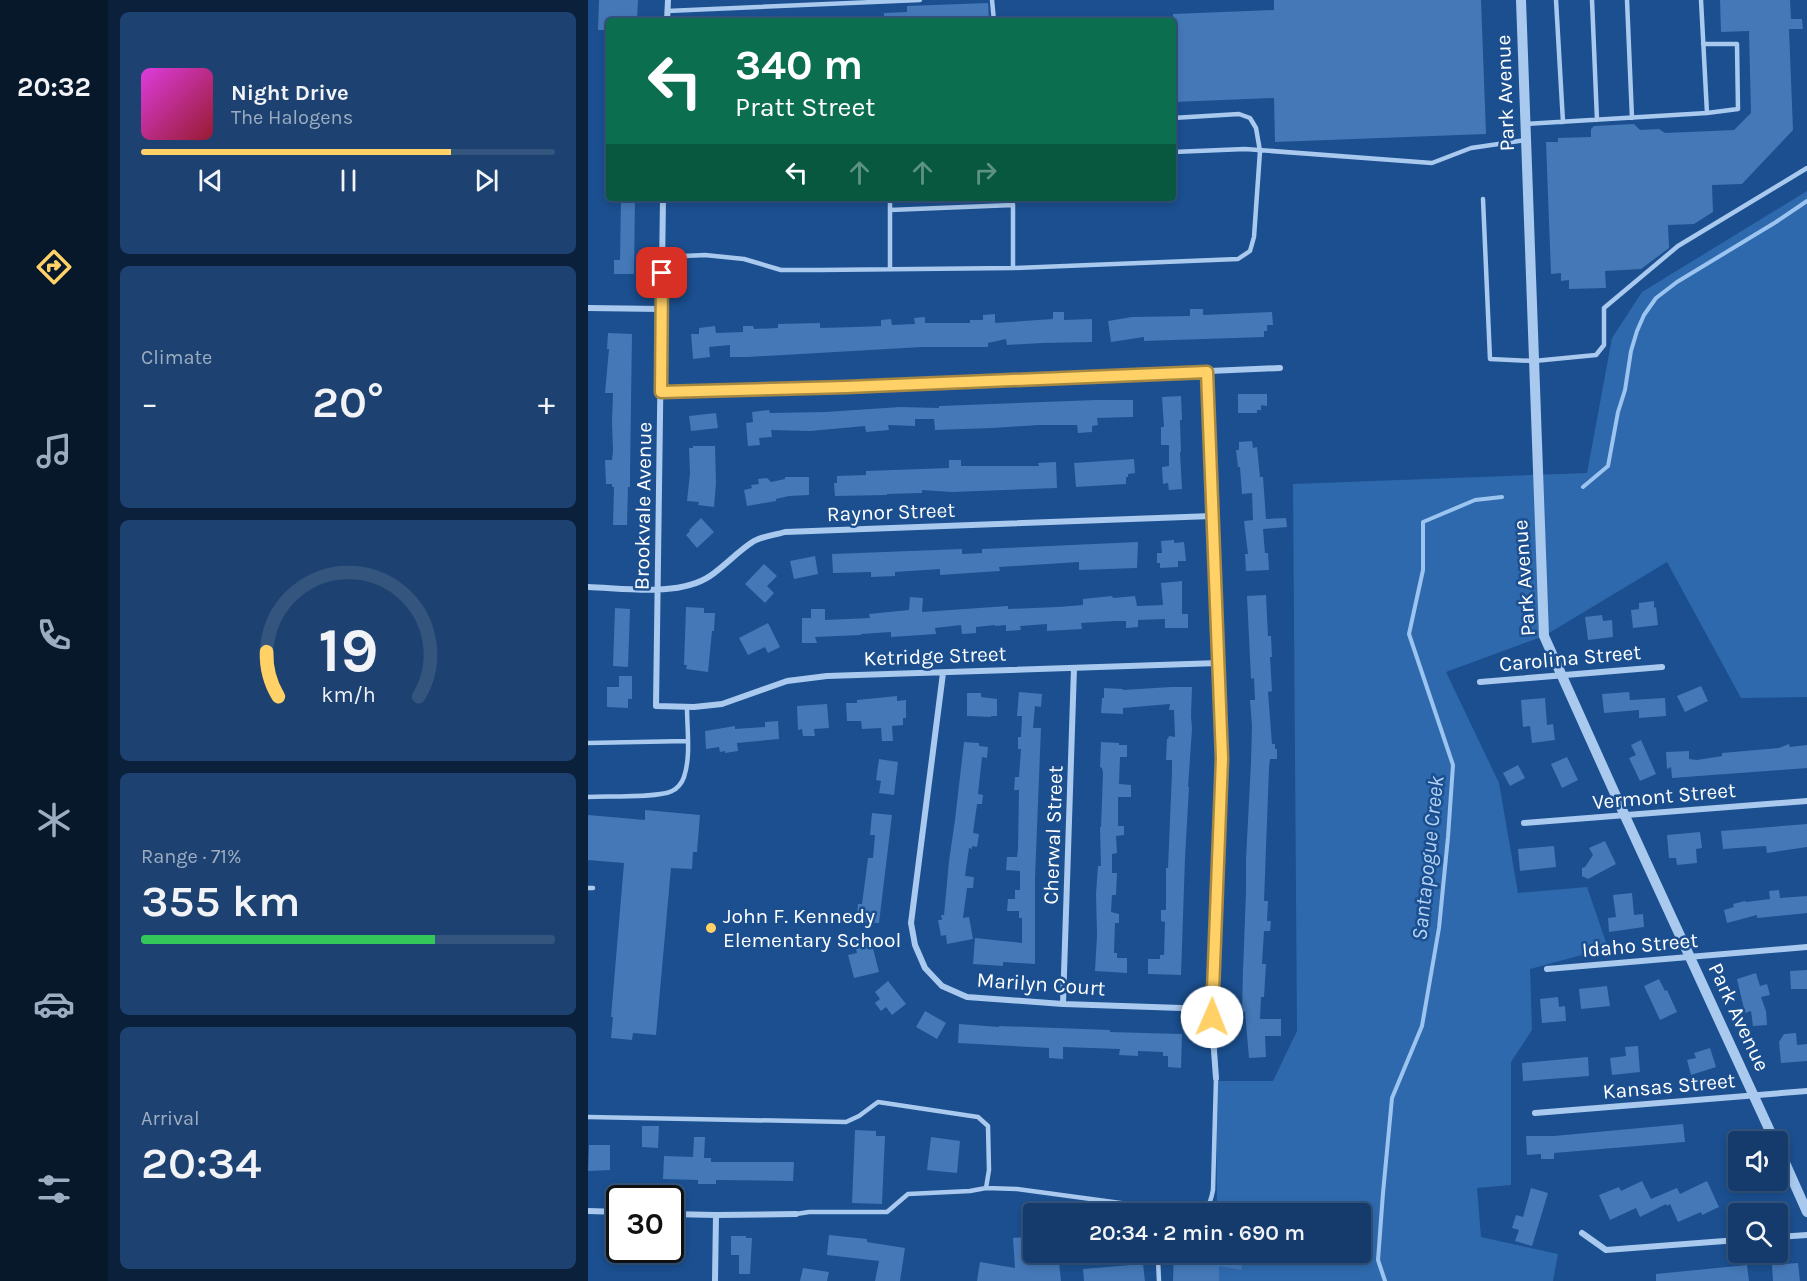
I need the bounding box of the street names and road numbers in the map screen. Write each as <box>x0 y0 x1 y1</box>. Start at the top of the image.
street label: Park Avenue <box>1491 34 1519 152</box>
street label: Brookvale Avenue <box>630 422 656 590</box>
street label: Raynor Street <box>826 498 956 526</box>
street label: Park Avenue <box>1508 519 1540 637</box>
street label: Carolina Street <box>1498 640 1642 676</box>
street label: Ketridge Street <box>863 642 1007 670</box>
street label: Cherwal Street <box>1039 765 1067 905</box>
street label: Vermont Street <box>1591 778 1737 814</box>
street label: Idaho Street <box>1581 928 1699 962</box>
street label: Park Avenue <box>1703 959 1775 1075</box>
street label: Marilyn Court <box>976 968 1106 1000</box>
street label: Kansas Street <box>1602 1068 1737 1104</box>

